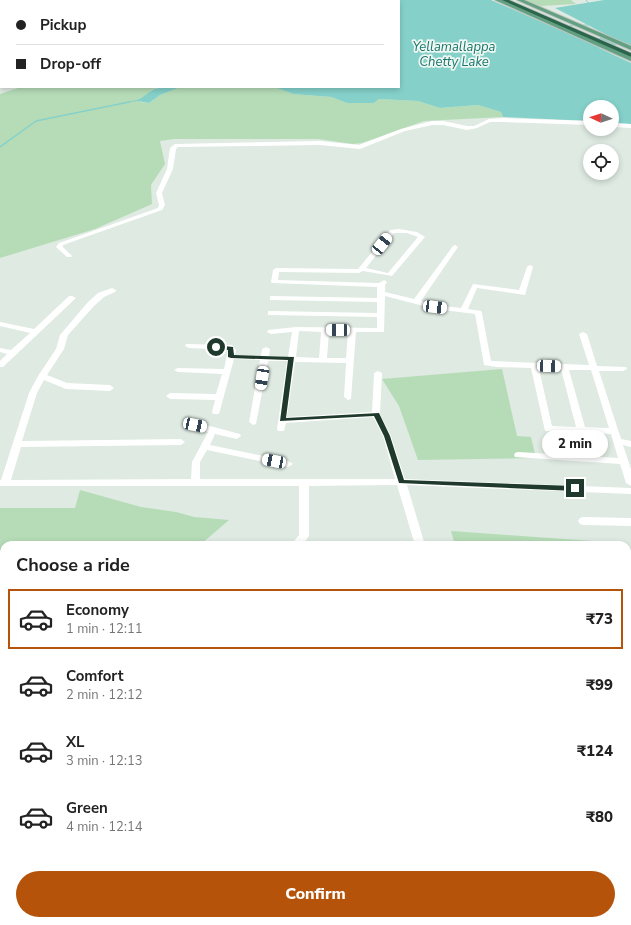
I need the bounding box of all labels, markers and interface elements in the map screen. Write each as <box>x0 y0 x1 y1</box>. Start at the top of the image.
text: Pickup <box>40 15 86 35</box>
water label: Yellamallappa Chetty Lake <box>413 38 496 71</box>
text: Drop-off <box>40 54 101 74</box>
north arrow <box>583 100 619 136</box>
map controls <box>583 100 619 180</box>
button: locate <box>583 144 619 180</box>
car <box>370 231 394 257</box>
car <box>422 300 448 314</box>
car <box>326 324 350 336</box>
route start <box>207 338 225 356</box>
car <box>537 360 561 372</box>
car <box>254 365 270 391</box>
car <box>182 417 208 433</box>
callout: 2 min <box>542 430 608 458</box>
text: 2 min <box>558 435 592 453</box>
car <box>261 453 287 469</box>
route end <box>566 479 584 497</box>
text: Choose a ride <box>16 553 130 577</box>
text: Economy <box>66 600 129 620</box>
icon: car <box>18 601 54 637</box>
text: ₹73 <box>586 609 613 629</box>
text: 1 min · 12:11 <box>66 620 142 638</box>
text: Comfort <box>66 666 123 686</box>
icon: car <box>18 667 54 703</box>
text: ₹99 <box>586 675 613 695</box>
text: 2 min · 12:12 <box>66 686 142 704</box>
text: XL <box>66 732 85 752</box>
icon: car <box>18 733 54 769</box>
text: ₹124 <box>577 741 613 761</box>
text: 3 min · 12:13 <box>66 752 142 770</box>
text: Green <box>66 798 108 818</box>
icon: car <box>18 799 54 835</box>
text: ₹80 <box>586 807 613 827</box>
text: 4 min · 12:14 <box>66 818 142 836</box>
button: Confirm <box>16 871 615 917</box>

